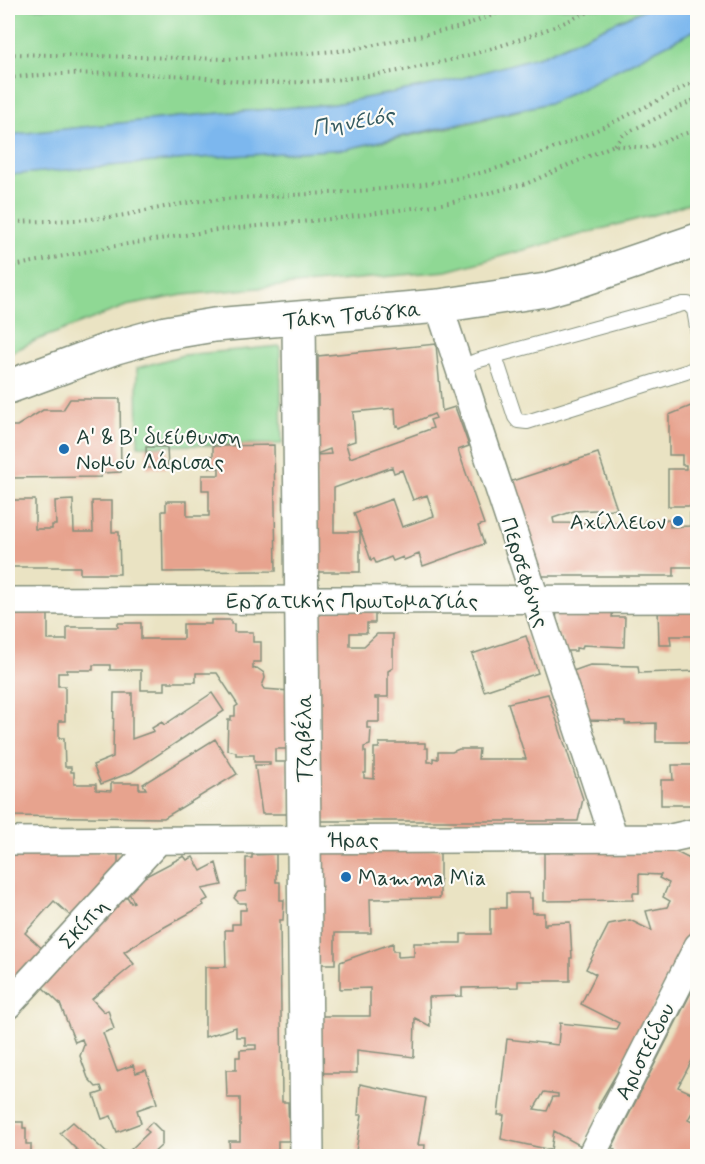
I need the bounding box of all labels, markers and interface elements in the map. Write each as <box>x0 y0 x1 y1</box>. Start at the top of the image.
water label: Πηνειός <box>310 100 398 145</box>
street label: Τάκη Τσιόγκα <box>282 296 422 336</box>
place label: Α' & Β' διεύθυνση Νομού Λάρισας <box>76 424 242 477</box>
marker: Α' & Β' διεύθυνση Νομού Λάρισας <box>57 442 71 456</box>
place label: Αχίλλειον <box>570 509 666 537</box>
street label: Περσεφόνης <box>493 514 555 631</box>
marker: Αχίλλειον <box>671 514 685 528</box>
street label: Εργατικής Πρωτομαγιάς <box>226 588 478 616</box>
street label: Τζαβέλα <box>290 694 319 782</box>
street label: Ήρας <box>327 827 379 855</box>
place label: Mamma Mia <box>358 865 486 893</box>
marker: Mamma Mia <box>339 870 353 884</box>
street label: Σκίπη <box>54 893 115 956</box>
street label: Αριστείδου <box>609 999 682 1105</box>

